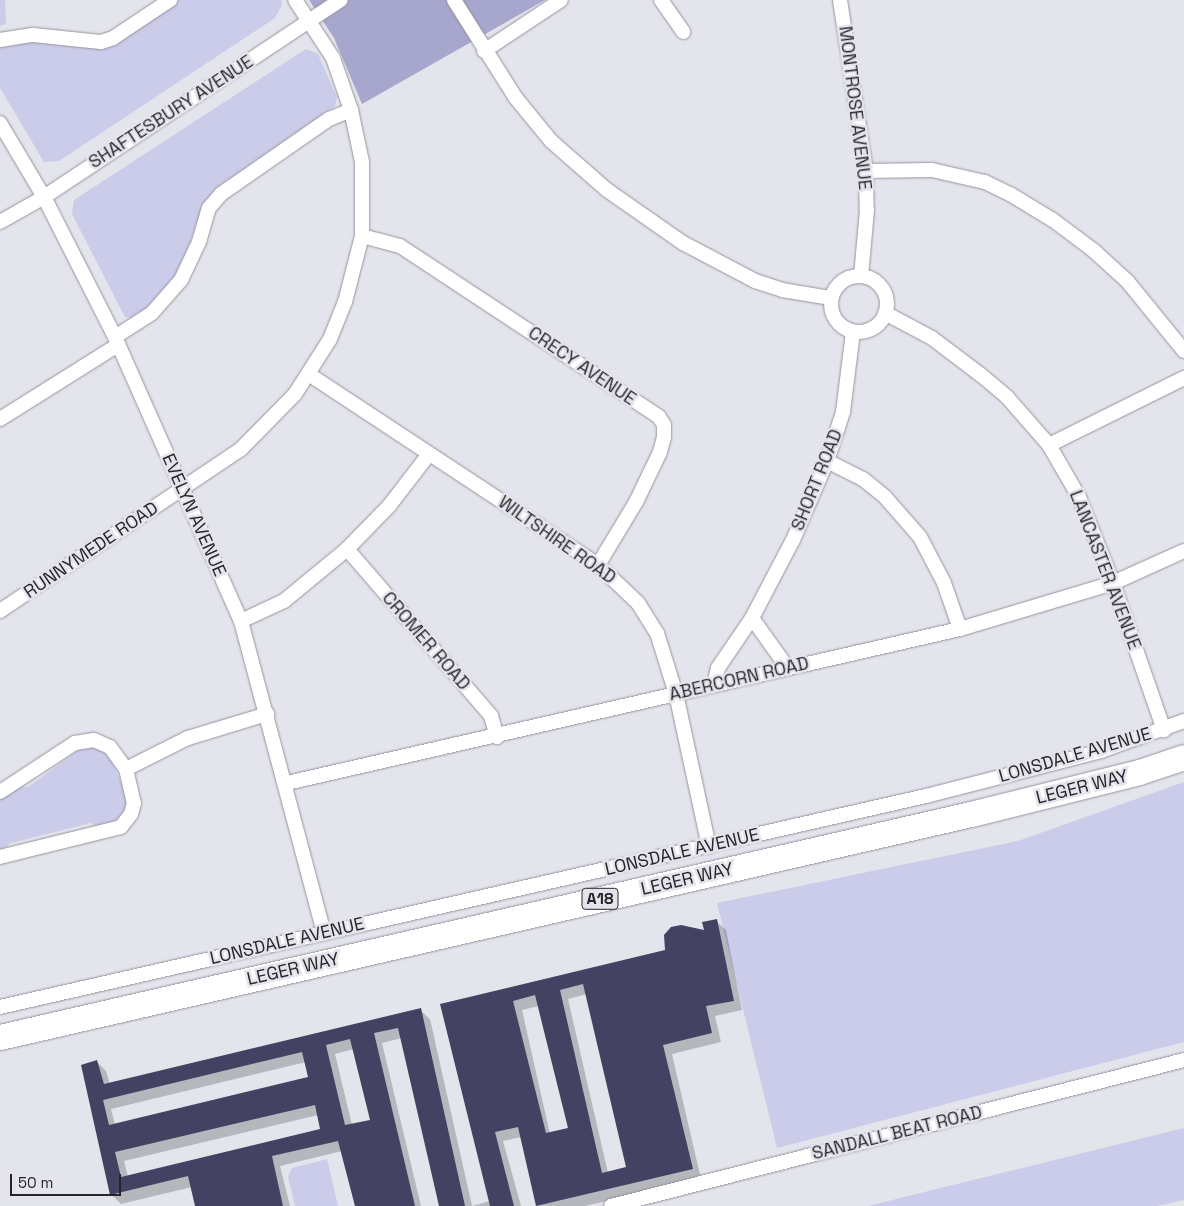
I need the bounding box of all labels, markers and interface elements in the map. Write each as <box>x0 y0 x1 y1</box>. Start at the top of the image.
street label: MONTROSE AVENUE <box>834 25 876 191</box>
street label: SHAFTESBURY AVENUE <box>85 51 257 173</box>
street label: CRECY AVENUE <box>524 322 640 410</box>
street label: SHORT ROAD <box>787 426 847 534</box>
street label: EVELYN AVENUE <box>157 450 231 580</box>
street label: LANCASTER AVENUE <box>1065 487 1145 653</box>
street label: WILTSHIRE ROAD <box>494 491 620 589</box>
street label: RUNNYMEDE ROAD <box>20 497 162 603</box>
street label: CROMER ROAD <box>377 587 475 695</box>
street label: ABERCORN ROAD <box>667 652 811 706</box>
street label: LONSDALE AVENUE <box>996 723 1154 787</box>
street label: LEGER WAY <box>1034 765 1130 809</box>
street label: LONSDALE AVENUE <box>603 824 761 880</box>
street label: LEGER WAY <box>639 858 735 900</box>
road number: A18 <box>581 886 619 912</box>
street label: LONSDALE AVENUE <box>208 913 366 969</box>
street label: LEGER WAY <box>245 948 341 990</box>
street label: SANDALL BEAT ROAD <box>809 1101 985 1165</box>
scale bar <box>12 1164 124 1196</box>
text: 50 m <box>18 1173 53 1192</box>

